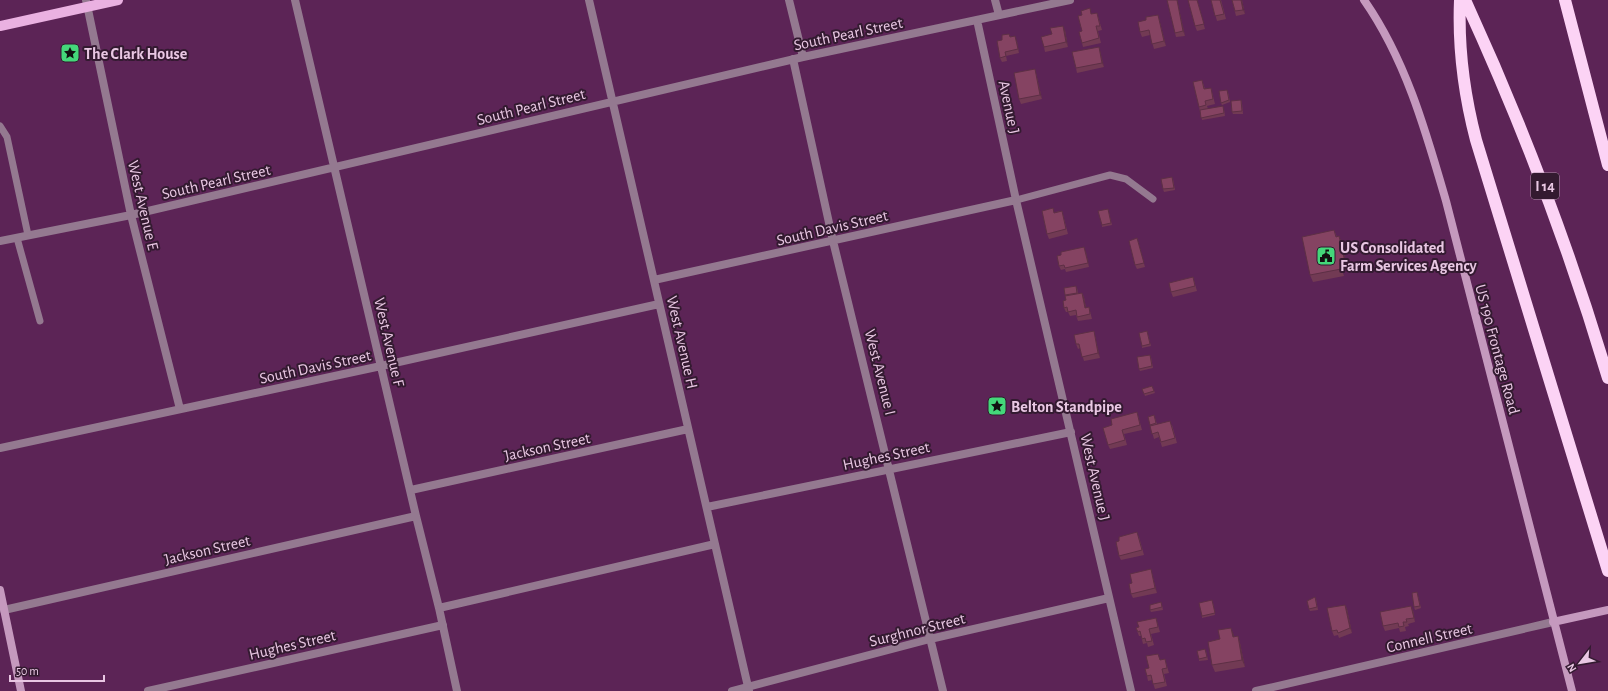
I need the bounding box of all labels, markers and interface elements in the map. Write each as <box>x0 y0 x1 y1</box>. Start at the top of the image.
street label: South Pearl Street <box>792 15 904 53</box>
place icon: The Clark House <box>59 42 81 64</box>
place label: The Clark House <box>84 46 188 62</box>
street label: Avenue J <box>996 79 1022 135</box>
street label: South Pearl Street <box>475 86 587 128</box>
street label: West Avenue E <box>125 159 161 252</box>
street label: South Pearl Street <box>160 162 272 202</box>
road number: I 14 <box>1531 173 1559 199</box>
street label: South Davis Street <box>775 207 889 249</box>
place label: US Consolidated Farm Services Agency <box>1340 240 1478 275</box>
public building icon: US Consolidated Farm Services Agency <box>1315 245 1337 267</box>
street label: US 190 Frontage Road <box>1472 283 1522 416</box>
street label: West Avenue H <box>664 294 700 390</box>
street label: West Avenue F <box>371 296 407 389</box>
street label: West Avenue I <box>862 328 898 417</box>
street label: South Davis Street <box>258 347 372 387</box>
place icon: Belton Standpipe <box>986 395 1008 417</box>
place label: Belton Standpipe <box>1011 399 1122 415</box>
street label: Jackson Street <box>503 430 592 464</box>
street label: West Avenue J <box>1077 432 1113 522</box>
street label: Hughes Street <box>841 439 931 473</box>
street label: Jackson Street <box>163 532 252 568</box>
street label: Surghnor Street <box>868 610 967 650</box>
street label: Connell Street <box>1385 620 1474 656</box>
street label: Hughes Street <box>247 627 337 663</box>
north arrow <box>1560 643 1600 683</box>
scale bar <box>10 657 104 683</box>
text: N <box>1565 662 1579 674</box>
text: 50 m <box>16 665 39 677</box>

